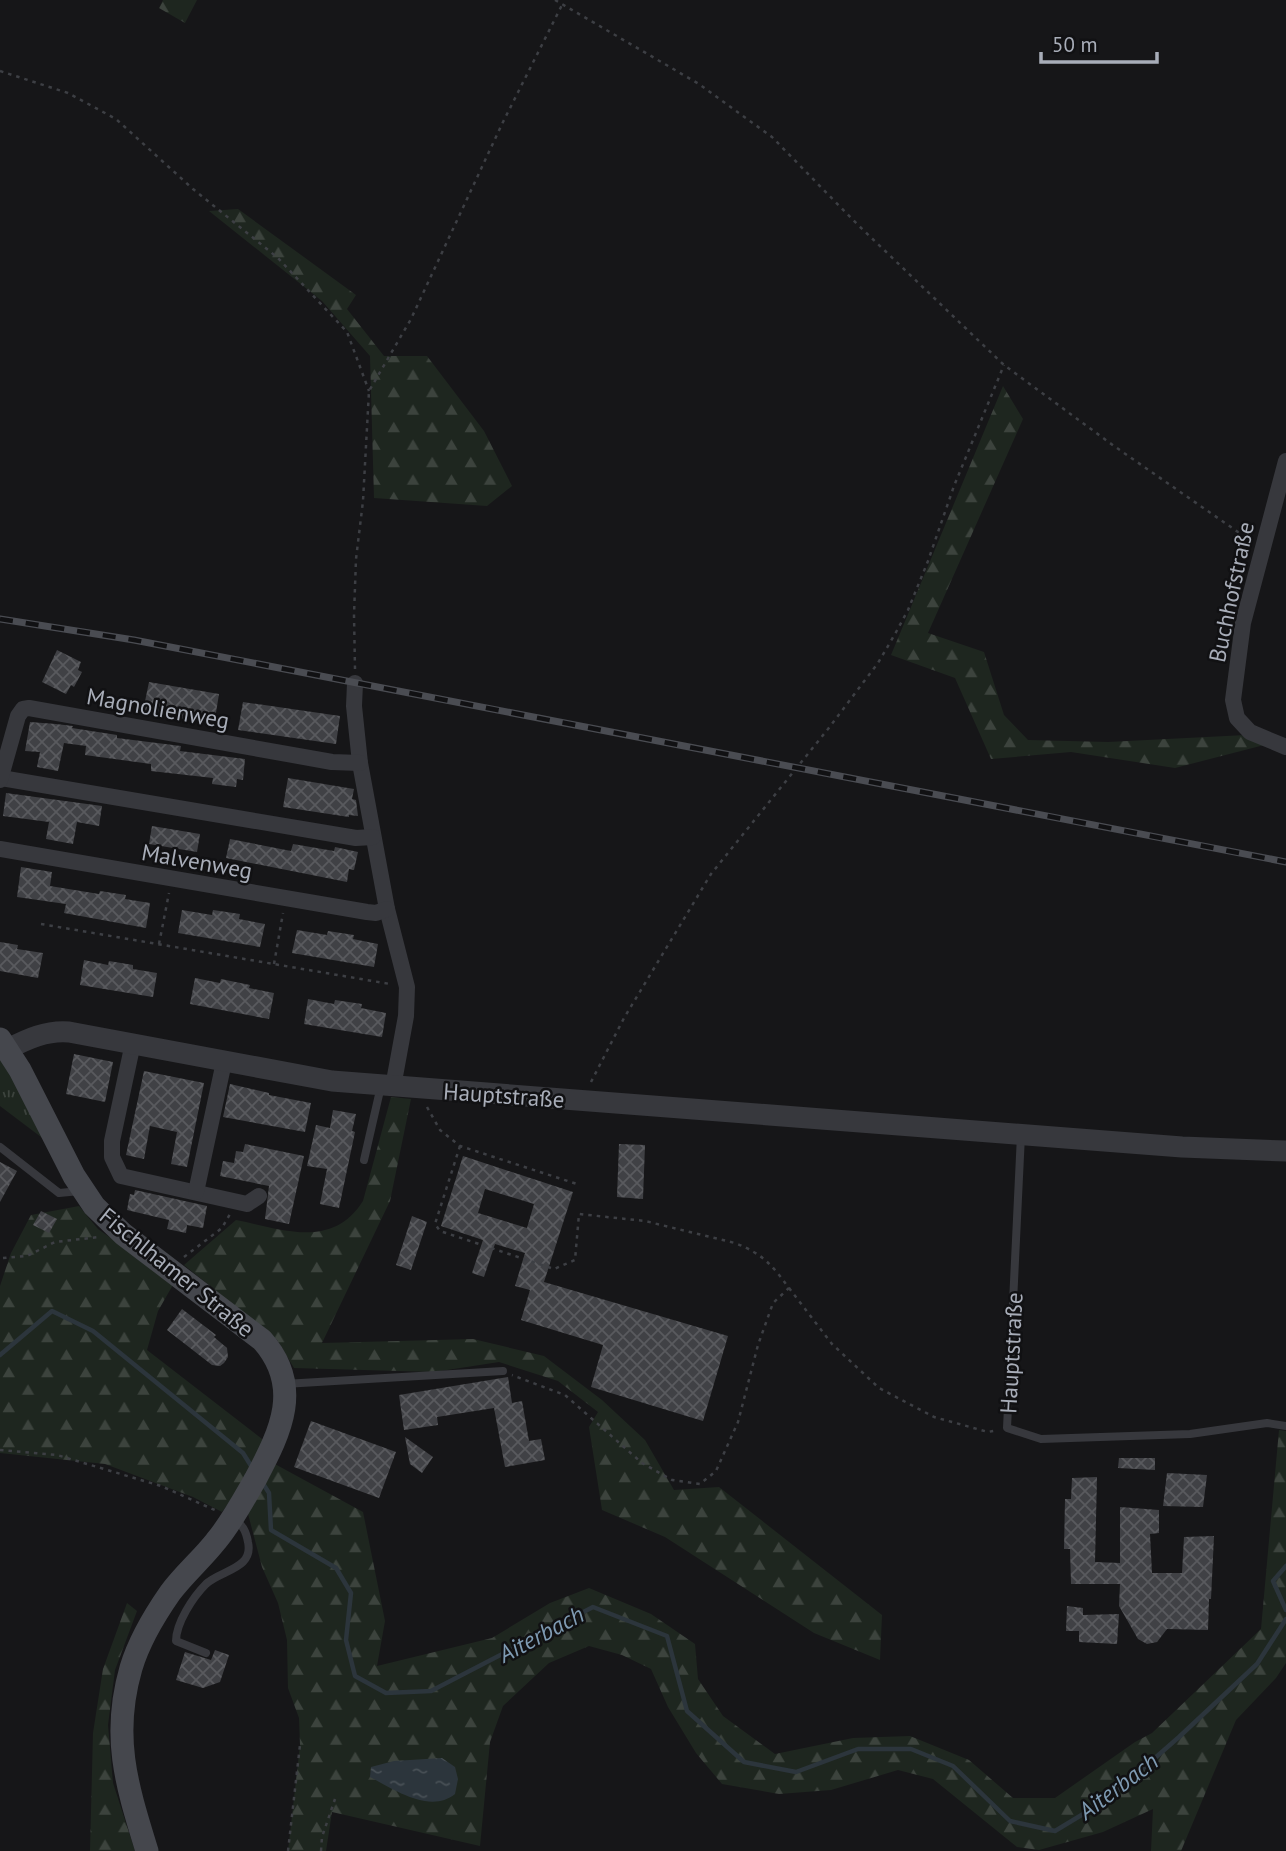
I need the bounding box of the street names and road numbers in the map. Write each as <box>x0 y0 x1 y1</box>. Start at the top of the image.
street label: Buchhofstraße <box>1202 519 1260 665</box>
street label: Magnolienweg <box>84 681 232 735</box>
street label: Malvenweg <box>139 837 255 885</box>
street label: Hauptstraße <box>442 1076 566 1114</box>
street label: Fischlhamer Straße <box>94 1201 260 1343</box>
street label: Hauptstraße <box>993 1292 1029 1414</box>

